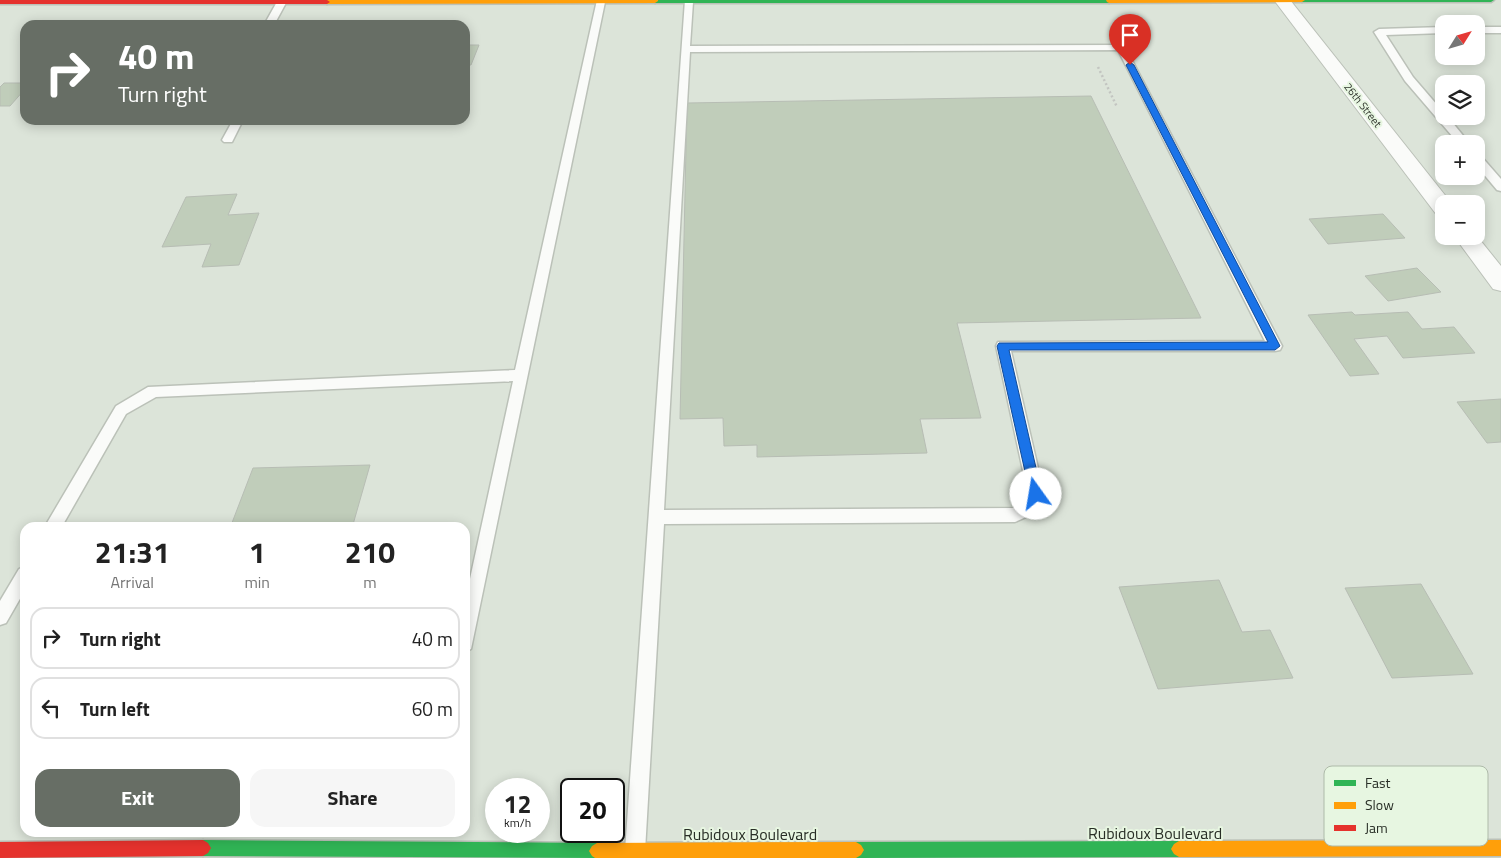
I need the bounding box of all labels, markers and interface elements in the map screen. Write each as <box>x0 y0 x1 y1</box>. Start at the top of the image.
pin <box>1109 14 1151 65</box>
north arrow <box>1435 15 1485 65</box>
map controls <box>1435 15 1485 245</box>
icon: arrive <box>1116 21 1144 49</box>
text: 40 m <box>118 29 194 83</box>
icon: right <box>35 40 100 105</box>
button: layers <box>1435 75 1485 125</box>
text: Turn right <box>118 77 207 111</box>
street label: 26th Street <box>1340 79 1386 131</box>
button: + <box>1435 135 1485 185</box>
button: − <box>1435 195 1485 245</box>
position arrow <box>1009 467 1061 519</box>
text: 21:31 <box>95 529 170 575</box>
text: 1 <box>249 529 266 575</box>
text: 210 <box>345 529 395 575</box>
text: Arrival <box>111 570 154 594</box>
text: min <box>244 570 270 594</box>
text: m <box>363 570 377 594</box>
icon: right <box>37 624 65 652</box>
text: Turn right <box>80 624 161 653</box>
text: 40 m <box>412 624 453 653</box>
icon: left <box>37 694 65 722</box>
text: Turn left <box>80 694 150 723</box>
text: 60 m <box>412 694 453 723</box>
legend <box>1324 766 1488 846</box>
button: Exit <box>35 769 240 827</box>
button: Share <box>250 769 455 827</box>
text: Fast <box>1365 772 1390 793</box>
speed limit sign: 20 <box>560 778 625 843</box>
text: 12 <box>503 785 532 823</box>
text: Slow <box>1365 794 1394 815</box>
text: km/h <box>504 813 531 832</box>
text: Jam <box>1365 817 1388 838</box>
street label: Rubidoux Boulevard <box>1088 821 1222 845</box>
street label: Rubidoux Boulevard <box>683 822 817 846</box>

